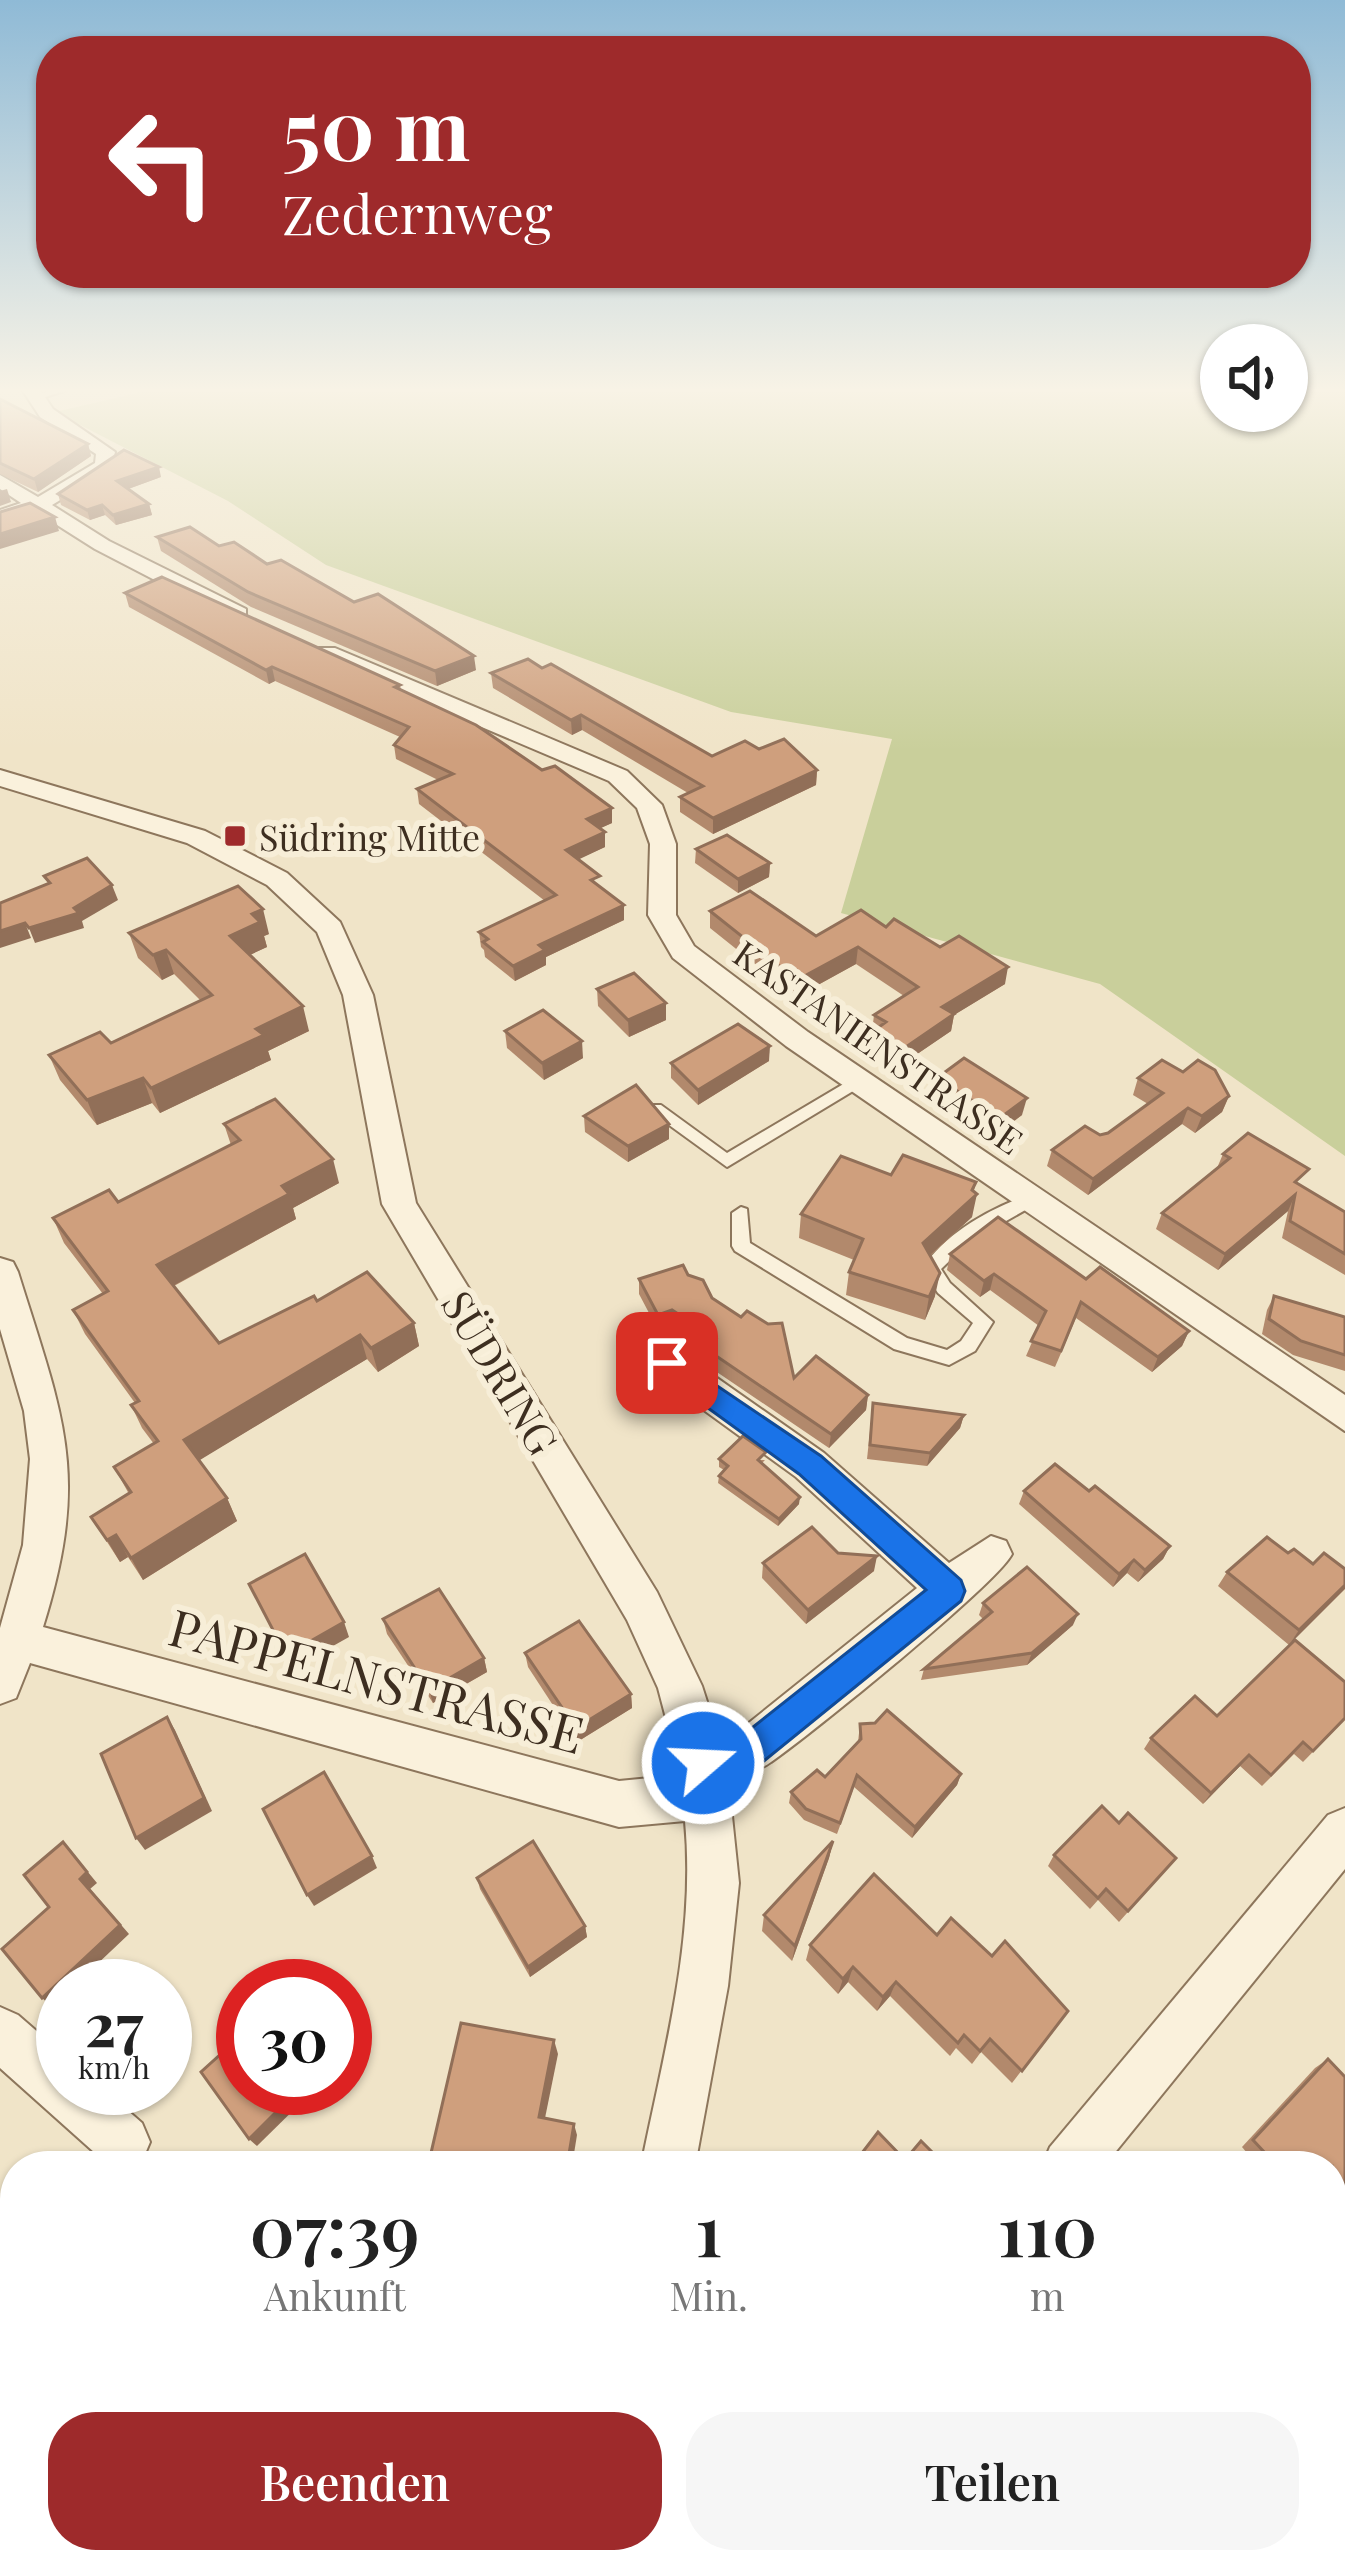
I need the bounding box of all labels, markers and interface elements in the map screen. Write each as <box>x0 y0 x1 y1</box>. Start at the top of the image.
text: 50 m <box>282 70 470 182</box>
icon: left <box>84 84 240 240</box>
text: Zedernweg <box>282 177 553 249</box>
map controls <box>1200 324 1308 432</box>
button: sound <box>1200 324 1308 432</box>
place label: Südring Mitte <box>259 812 480 860</box>
marker: Südring Mitte <box>222 823 248 849</box>
street label: KASTANIENSTRASSE <box>725 928 1033 1164</box>
street label: SÜDRING <box>430 1280 572 1464</box>
pin <box>616 1312 718 1414</box>
icon: arrive <box>634 1330 700 1396</box>
street label: PAPPELNSTRASSE <box>162 1591 592 1767</box>
position arrow <box>640 1700 766 1826</box>
speed limit sign: 30 <box>216 1959 372 2115</box>
text: 27 <box>85 1982 143 2062</box>
text: km/h <box>78 2047 150 2087</box>
text: 07:39 <box>250 2179 420 2275</box>
text: 1 <box>695 2179 722 2275</box>
text: 110 <box>997 2179 1097 2275</box>
text: Ankunft <box>264 2269 406 2321</box>
text: Min. <box>669 2269 748 2321</box>
text: m <box>1030 2269 1065 2321</box>
button: Beenden <box>48 2412 662 2550</box>
button: Teilen <box>686 2412 1299 2550</box>

